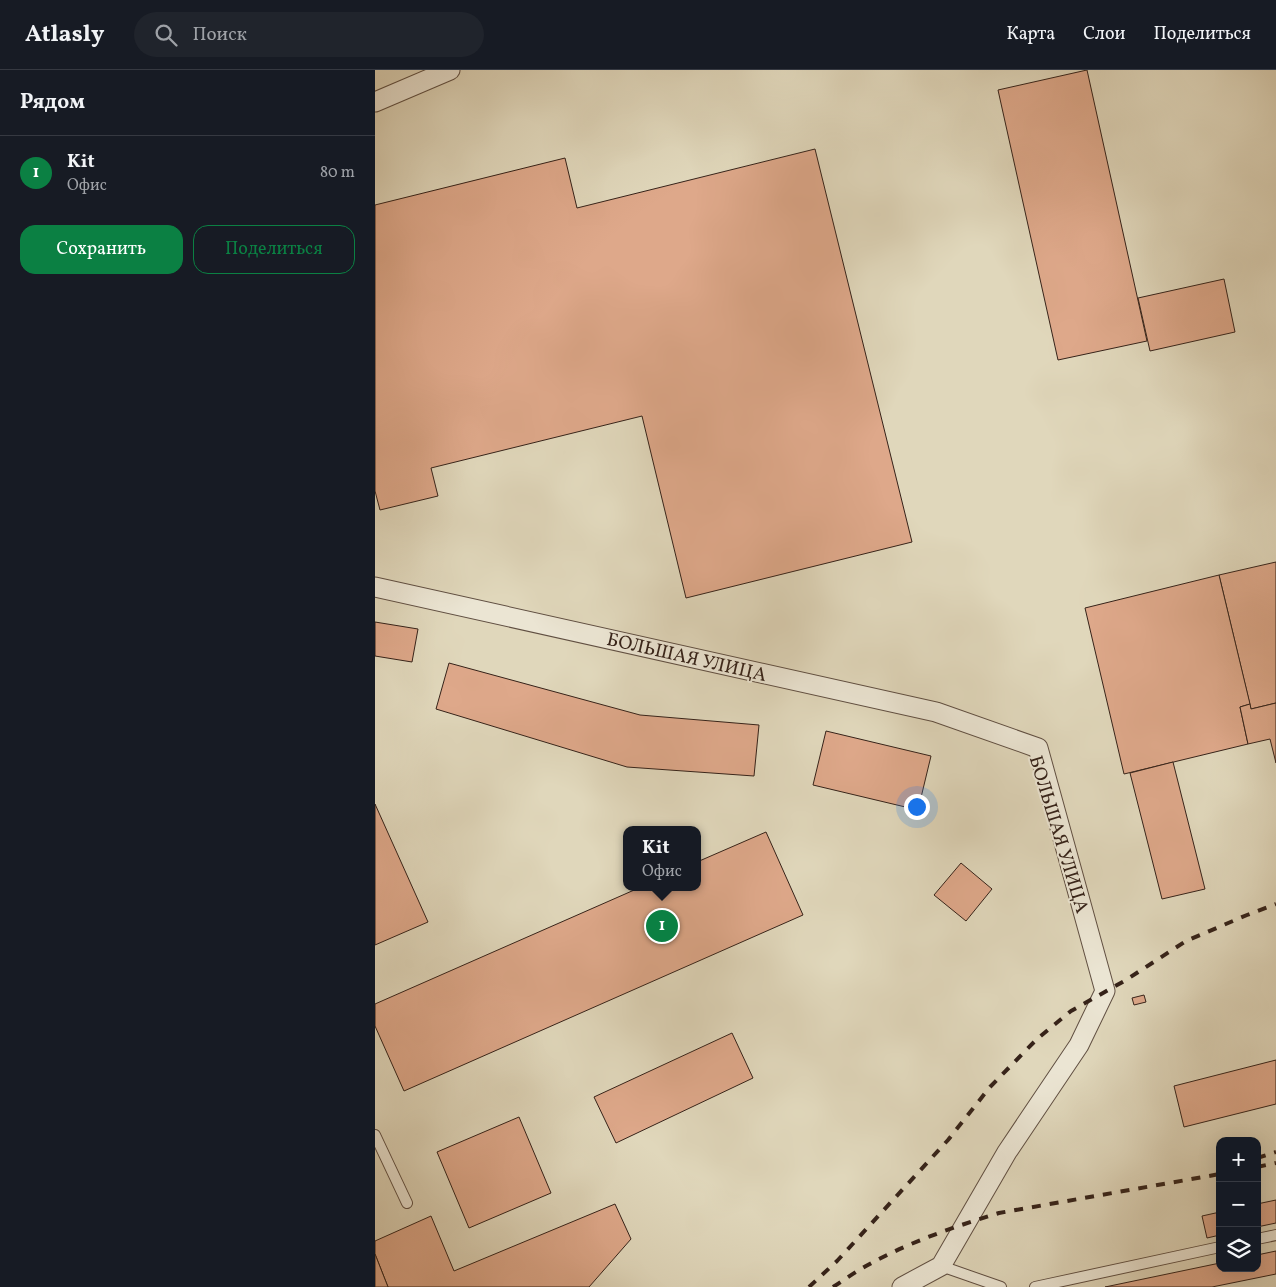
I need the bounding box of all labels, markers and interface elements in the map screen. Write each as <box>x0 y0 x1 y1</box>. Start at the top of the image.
search box <box>134 12 484 57</box>
text: Atlasly <box>25 18 104 52</box>
icon: search <box>152 21 180 49</box>
text: Поиск <box>192 22 247 48</box>
text: Карта <box>1007 22 1055 47</box>
text: Слои <box>1083 22 1125 47</box>
text: Поделиться <box>1153 22 1251 47</box>
text: Рядом <box>20 88 85 117</box>
text: Kit <box>67 149 95 175</box>
text: 1 <box>33 162 39 184</box>
text: 80 m <box>320 162 355 184</box>
text: Офис <box>67 175 107 197</box>
button: Сохранить <box>20 225 183 274</box>
button: Поделиться <box>193 225 355 274</box>
street label: БОЛЬШАЯ УЛИЦА <box>604 627 769 689</box>
street label: БОЛЬШАЯ УЛИЦА <box>1022 753 1094 917</box>
your location <box>904 794 930 820</box>
popup <box>623 826 701 891</box>
text: Kit <box>642 835 670 861</box>
text: Офис <box>642 861 682 883</box>
pin: 1 <box>646 907 678 945</box>
map controls <box>1216 1137 1261 1272</box>
button: + <box>1216 1137 1261 1182</box>
button: − <box>1216 1182 1261 1227</box>
button: layers <box>1216 1227 1261 1272</box>

